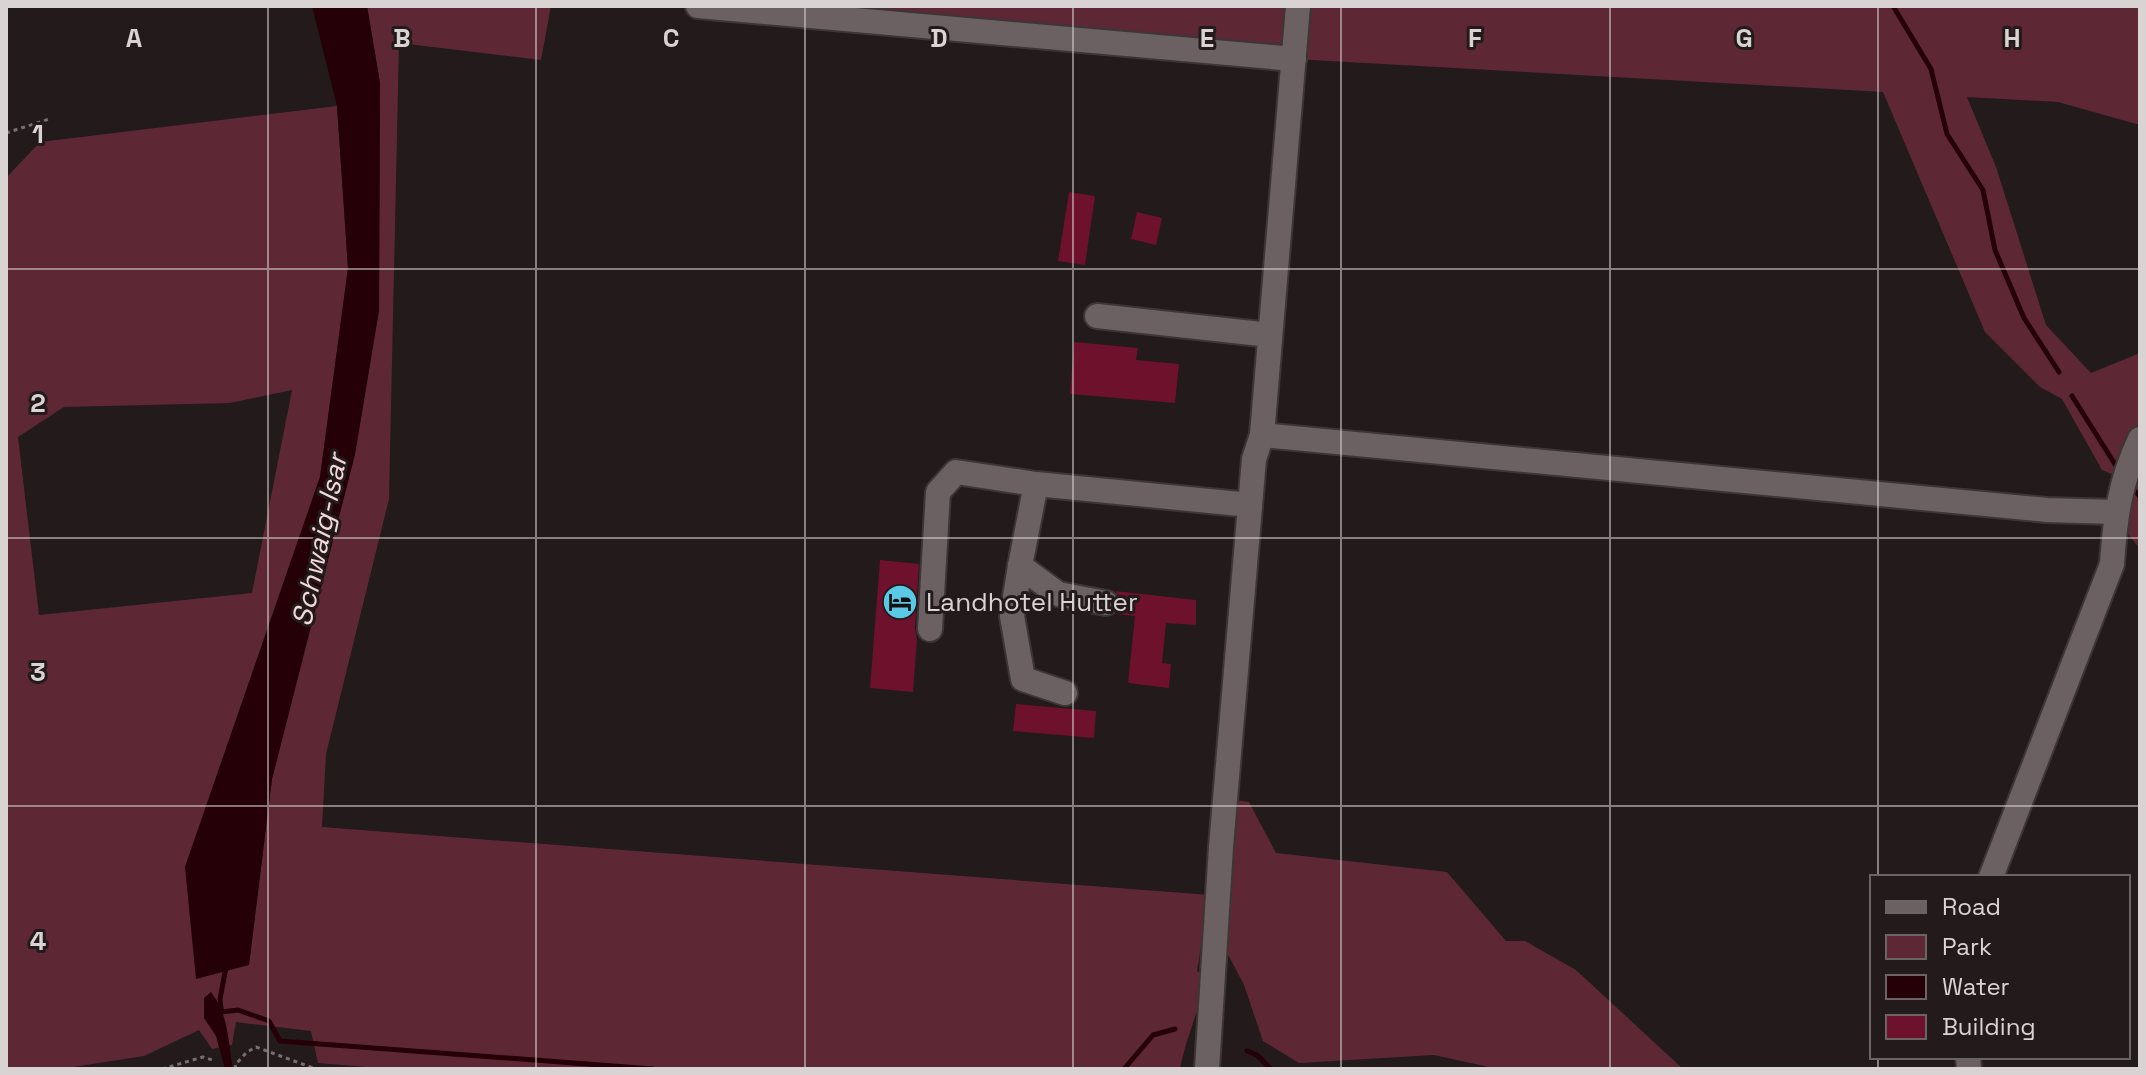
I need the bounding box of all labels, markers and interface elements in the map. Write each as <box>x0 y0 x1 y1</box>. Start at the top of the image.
text: A <box>126 21 143 55</box>
text: B <box>393 21 411 55</box>
text: C <box>663 21 679 55</box>
text: D <box>930 21 948 55</box>
text: E <box>1200 21 1214 55</box>
text: F <box>1468 21 1482 55</box>
text: G <box>1735 21 1753 55</box>
text: H <box>2003 21 2021 55</box>
text: 1 <box>32 117 44 151</box>
text: 2 <box>30 386 46 420</box>
water label: Schwaig-Isar <box>283 447 356 629</box>
hotel icon: Landhotel Hutter <box>881 583 919 621</box>
place label: Landhotel Hutter <box>926 585 1138 619</box>
text: 3 <box>30 655 46 689</box>
legend <box>1870 875 2130 1059</box>
text: Road <box>1942 891 2001 922</box>
text: 4 <box>30 924 46 958</box>
text: Park <box>1942 931 1992 962</box>
text: Water <box>1942 971 2010 1002</box>
text: Building <box>1942 1011 2036 1042</box>

